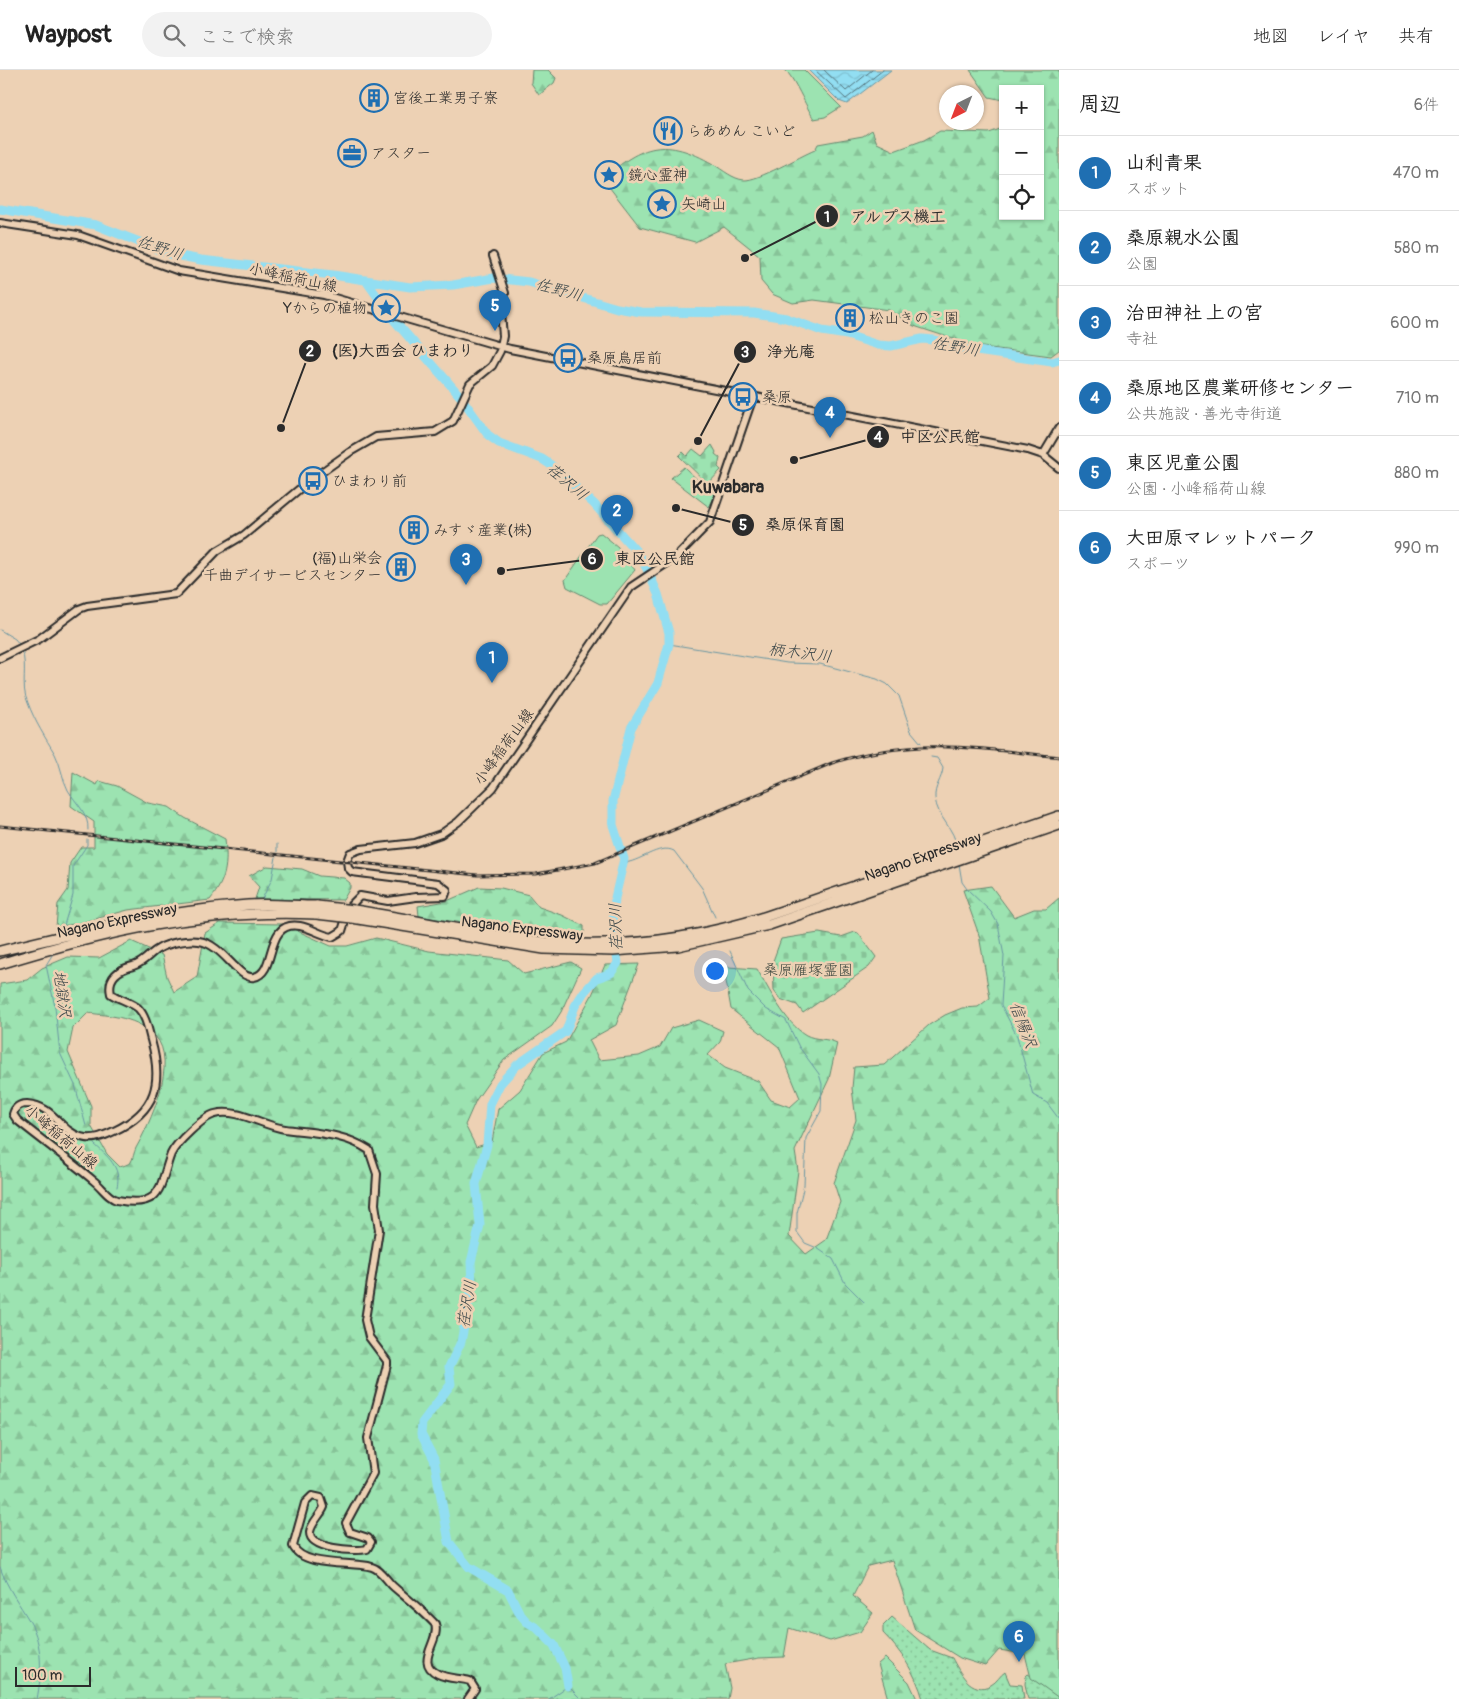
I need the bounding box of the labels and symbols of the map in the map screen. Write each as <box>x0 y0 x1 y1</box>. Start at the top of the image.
building icon: 宮後工業男子寮 <box>359 83 389 113</box>
north arrow <box>939 85 984 130</box>
place label: 宮後工業男子寮 <box>393 89 498 108</box>
restaurant icon: らあめん こいど <box>653 116 683 146</box>
place label: らあめん こいど <box>687 122 795 141</box>
office icon: アスター <box>337 138 367 168</box>
place label: アスター <box>371 144 431 163</box>
place icon: 鏡心霊神 <box>594 160 624 190</box>
place label: 鏡心霊神 <box>628 166 688 185</box>
place icon: 矢崎山 <box>647 189 677 219</box>
place label: 矢崎山 <box>681 195 726 214</box>
callout: アルプス機工 <box>815 201 956 232</box>
text: アルプス機工 <box>850 207 946 227</box>
text: 1 <box>824 208 830 227</box>
water label: 佐野川 <box>134 231 186 265</box>
street label: 小峰稲荷山線 <box>247 259 339 297</box>
water label: 佐野川 <box>533 274 585 306</box>
pin: 5 <box>479 290 511 331</box>
place icon: Yからの植物 <box>371 293 401 323</box>
place label: Yからの植物 <box>282 299 367 318</box>
building icon: 松山きのこ園 <box>835 303 865 333</box>
place label: 松山きのこ園 <box>869 309 959 328</box>
water label: 佐野川 <box>931 333 981 361</box>
callout: (医)大西会 ひまわり <box>297 335 484 366</box>
callout: 浄光庵 <box>732 336 825 367</box>
text: (医)大西会 ひまわり <box>332 341 474 361</box>
text: 2 <box>306 342 314 361</box>
text: 浄光庵 <box>767 342 815 362</box>
bus stop icon: 桑原鳥居前 <box>553 343 583 373</box>
text: 3 <box>741 343 749 362</box>
place label: 桑原鳥居前 <box>587 349 662 368</box>
bus stop icon: 桑原 <box>728 382 758 412</box>
place label: 桑原 <box>762 388 792 407</box>
pin: 4 <box>814 397 846 438</box>
callout: 中区公民館 <box>865 421 990 452</box>
text: 中区公民館 <box>900 427 980 447</box>
text: 4 <box>874 428 883 447</box>
water label: 荏沢川 <box>542 459 592 505</box>
bus stop icon: ひまわり前 <box>298 466 328 496</box>
place label: ひまわり前 <box>332 472 407 491</box>
district label: Kuwabara <box>692 476 765 499</box>
pin: 2 <box>601 495 633 536</box>
callout: 桑原保育園 <box>730 509 855 540</box>
building icon: みすゞ産業(株) <box>399 515 429 545</box>
text: 桑原保育園 <box>765 515 845 535</box>
text: 5 <box>739 516 747 535</box>
place label: みすゞ産業(株) <box>433 521 532 540</box>
callout: 東区公民館 <box>580 543 705 574</box>
pin: 3 <box>450 544 482 585</box>
place label: (福)山栄会 千曲デイサービスセンター <box>203 549 382 585</box>
text: 東区公民館 <box>615 549 695 569</box>
text: 6 <box>588 550 597 569</box>
building icon: (福)山栄会 千曲デイサービスセンター <box>386 552 416 582</box>
water label: 柄木沢川 <box>767 639 833 667</box>
pin: 1 <box>476 642 508 683</box>
street label: 小峰稲荷山線 <box>470 705 538 789</box>
street label: Nagano Expressway <box>862 828 984 886</box>
street label: Nagano Expressway <box>55 899 179 943</box>
water label: 荏沢川 <box>605 903 627 951</box>
street label: Nagano Expressway <box>460 912 584 946</box>
your location <box>702 958 728 984</box>
park label: 桑原雁塚霊園 <box>763 961 853 980</box>
water label: 地獄沢 <box>49 969 75 1020</box>
water label: 信陽沢 <box>1005 999 1041 1052</box>
street label: 小峰稲荷山線 <box>20 1101 102 1173</box>
water label: 荏沢川 <box>453 1279 481 1329</box>
pin: 6 <box>1003 1621 1035 1662</box>
scale bar <box>15 1664 91 1687</box>

